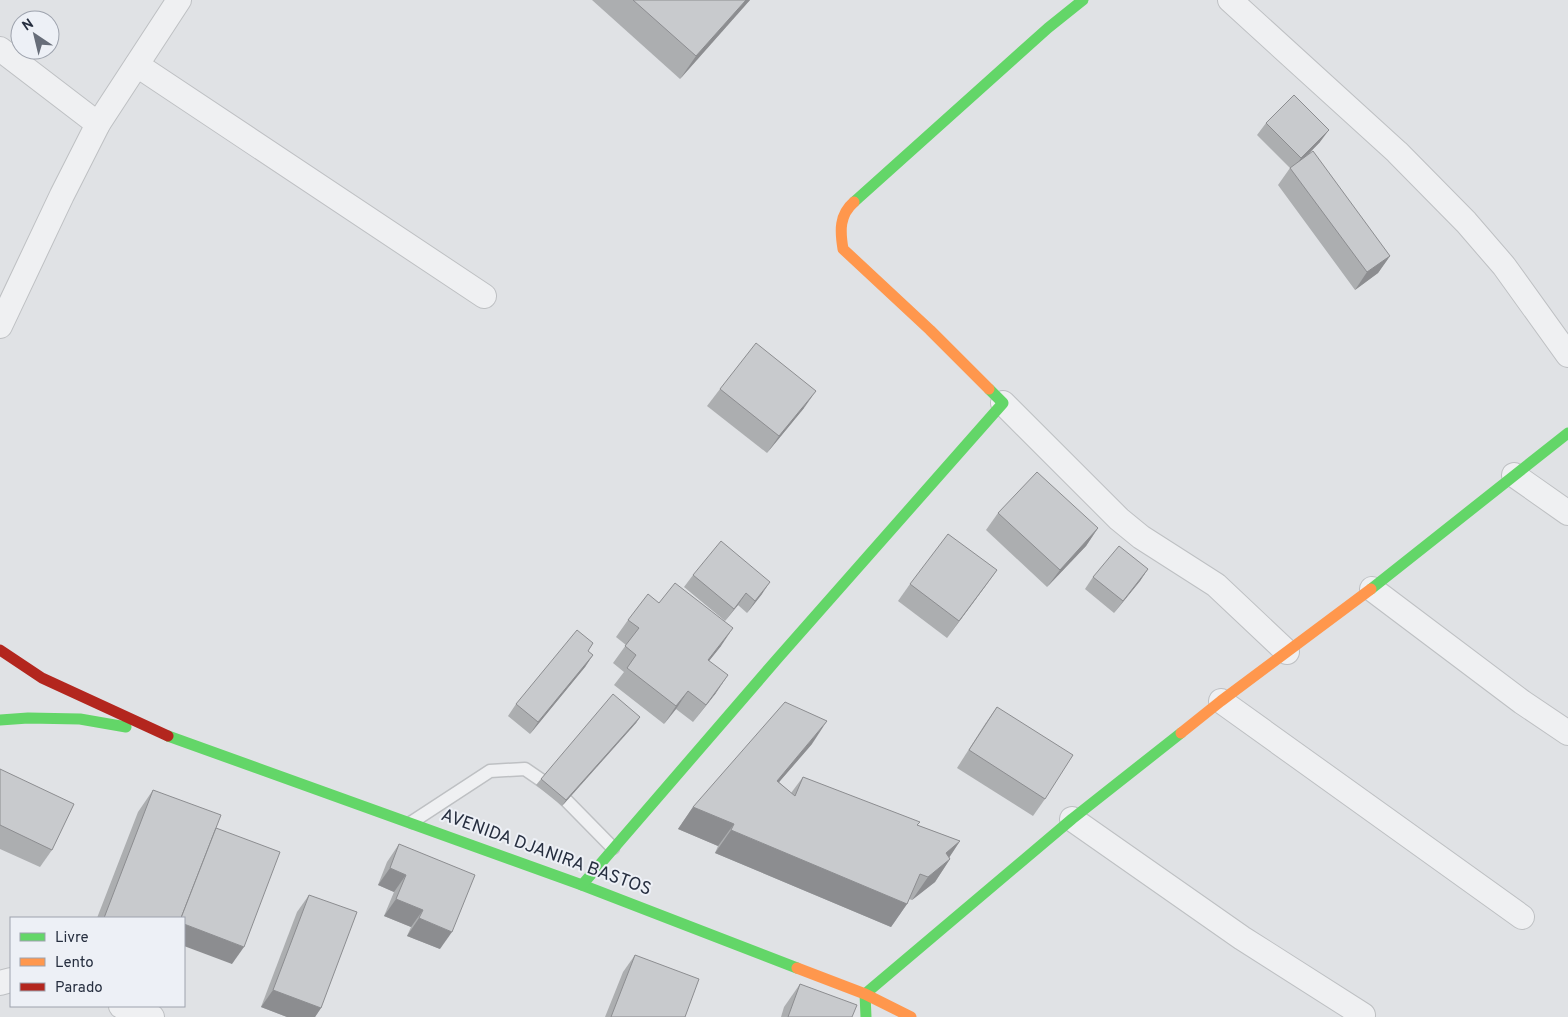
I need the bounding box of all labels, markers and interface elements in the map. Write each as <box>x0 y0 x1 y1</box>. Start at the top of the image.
north arrow <box>10 10 60 60</box>
text: N <box>19 16 37 35</box>
street label: AVENIDA DJANIRA BASTOS <box>438 804 654 902</box>
legend <box>10 917 185 1007</box>
text: Livre <box>55 929 89 948</box>
text: Lento <box>55 954 94 973</box>
text: Parado <box>55 979 103 998</box>

